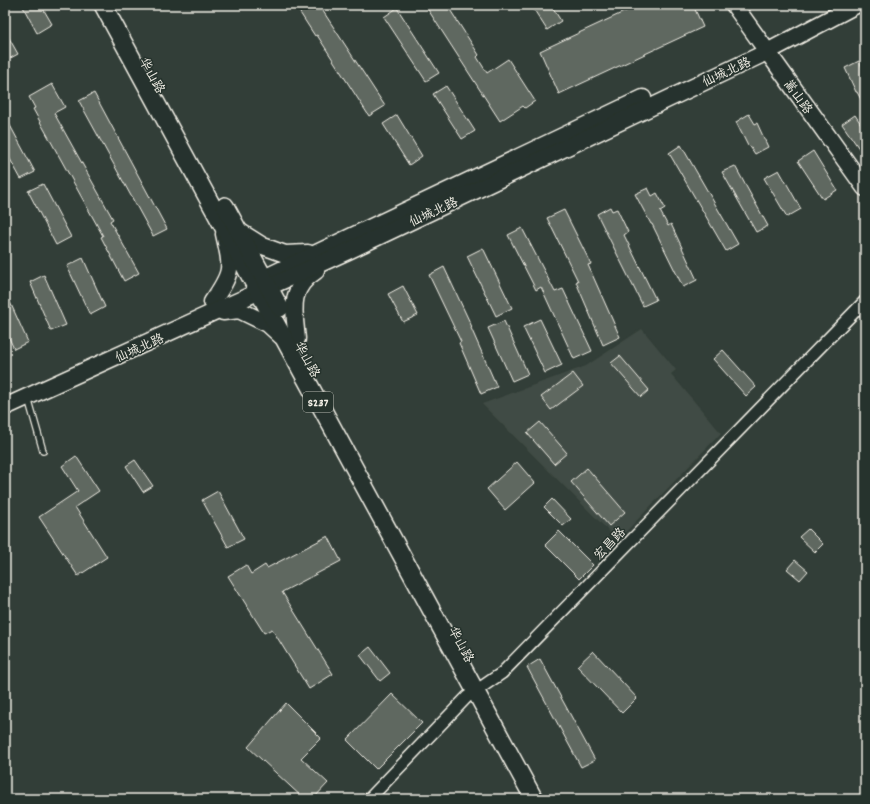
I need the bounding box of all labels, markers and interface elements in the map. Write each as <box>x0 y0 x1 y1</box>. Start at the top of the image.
street label: 仙城北路 <box>699 54 755 93</box>
street label: 华山路 <box>133 55 169 98</box>
street label: 嵩山路 <box>778 76 816 119</box>
street label: 仙城北路 <box>406 194 462 233</box>
street label: 仙城北路 <box>112 330 168 369</box>
street label: 华山路 <box>288 338 323 382</box>
road number: S237 <box>303 392 333 412</box>
street label: 宏昌路 <box>590 524 631 565</box>
street label: 华山路 <box>442 623 477 667</box>

